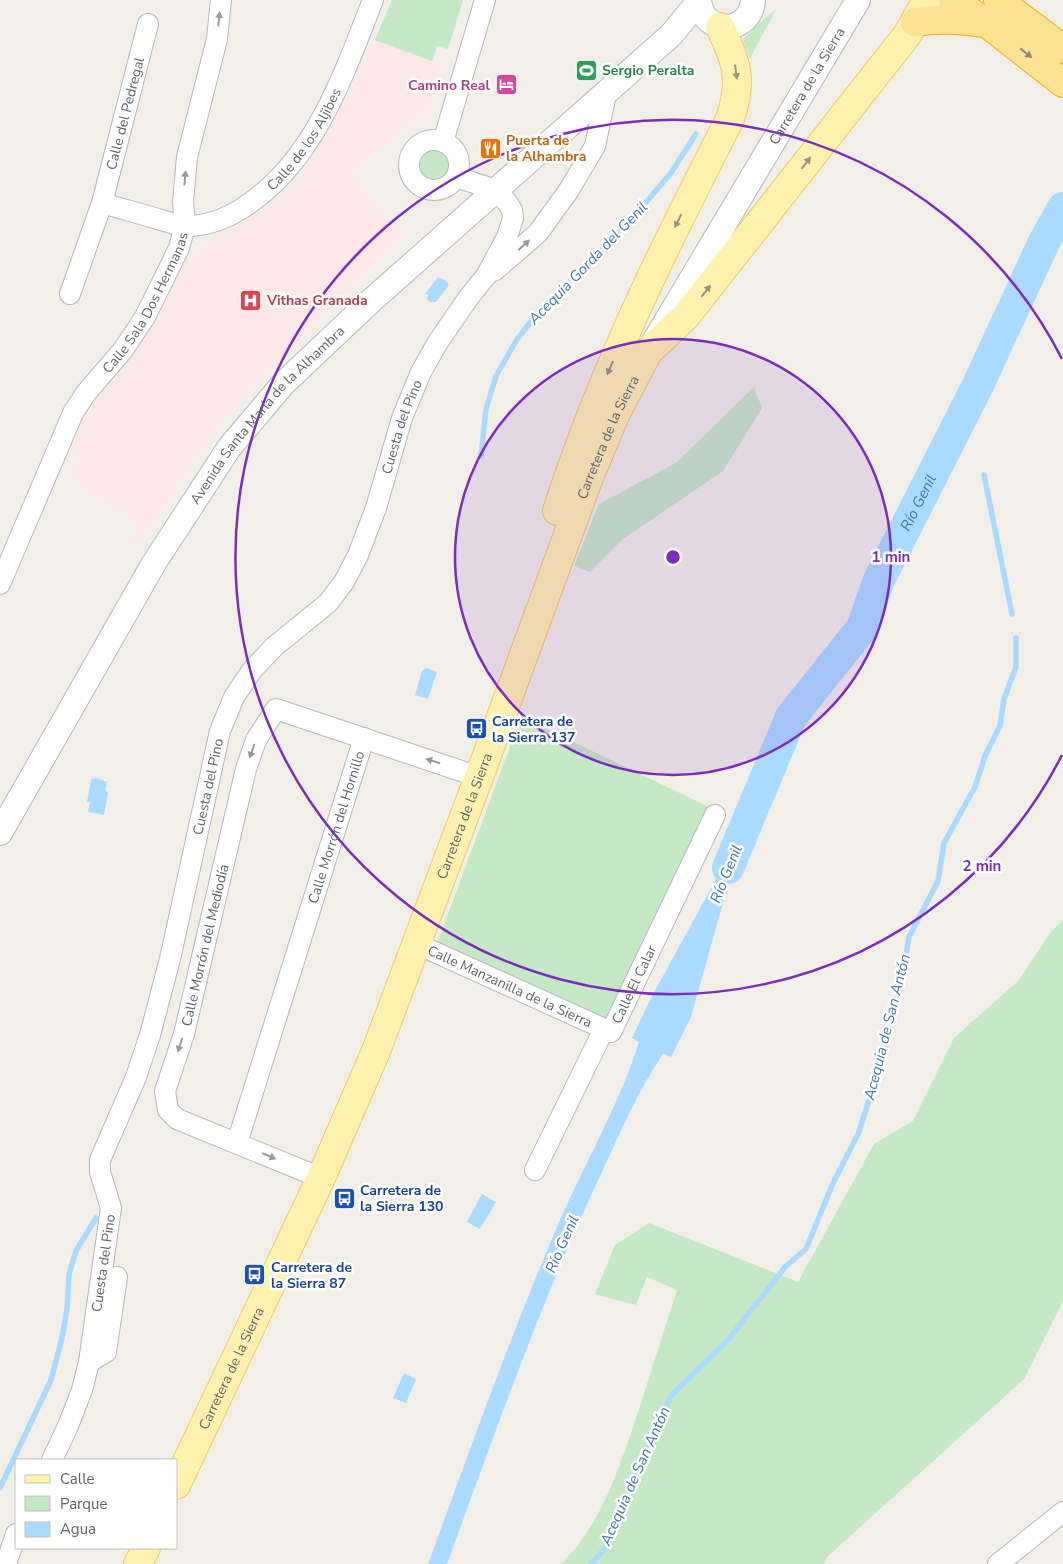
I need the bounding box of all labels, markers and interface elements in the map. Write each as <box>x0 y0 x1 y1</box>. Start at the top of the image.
one-way arrow <box>216 11 224 27</box>
street label: Carretera de la Sierra <box>764 24 849 148</box>
one-way arrow <box>1019 48 1032 59</box>
street label: Calle del Pedregal <box>101 54 149 172</box>
sports icon: Sergio Peralta <box>574 58 598 82</box>
place label: Sergio Peralta <box>602 61 694 80</box>
one-way arrow <box>732 64 740 80</box>
hotel icon: Camino Real <box>494 73 518 97</box>
place label: Camino Real <box>408 76 491 95</box>
street label: Calle de los Aljibes <box>263 85 345 195</box>
place label: Puerta de la Alhambra <box>506 131 586 166</box>
restaurant icon: Puerta de la Alhambra <box>478 136 502 160</box>
one-way arrow <box>801 156 811 170</box>
one-way arrow <box>181 169 189 185</box>
water label: Acequia Gorda del Genil <box>523 197 652 329</box>
one-way arrow <box>674 214 682 228</box>
street label: Calle Sala Dos Hermanas <box>98 230 192 377</box>
one-way arrow <box>517 239 529 251</box>
one-way arrow <box>700 285 711 298</box>
hospital icon: Vithas Granada <box>239 288 263 312</box>
place label: Vithas Granada <box>266 291 368 310</box>
street label: Avenida Santa María de la Alhambra <box>185 321 349 508</box>
one-way arrow <box>605 361 613 375</box>
street label: Carretera de la Sierra <box>572 372 644 502</box>
street label: Cuesta del Pino <box>377 377 426 476</box>
water label: Río Genil <box>895 471 941 535</box>
text: 1 min <box>872 547 910 567</box>
centre of rings <box>664 548 682 566</box>
place label: Carretera de la Sierra 137 <box>492 712 575 747</box>
bus stop icon: Carretera de la Sierra 137 <box>464 717 488 741</box>
street label: Cuesta del Pino <box>188 736 228 837</box>
one-way arrow <box>248 744 255 759</box>
street label: Calle Morrón del Hornillo <box>303 748 369 906</box>
street label: Carretera de la Sierra <box>432 750 497 882</box>
one-way arrow <box>425 757 440 765</box>
water label: Río Genil <box>705 842 747 906</box>
text: 2 min <box>963 856 1001 876</box>
street label: Calle Morrón del Mediodía <box>177 862 233 1028</box>
street label: Calle Manzanilla de la Sierra <box>425 941 595 1032</box>
street label: Calle El Calar <box>607 942 661 1027</box>
water label: Acequia de San Antón <box>859 952 915 1103</box>
one-way arrow <box>176 1038 184 1053</box>
one-way arrow <box>262 1152 277 1160</box>
place label: Carretera de la Sierra 130 <box>360 1181 443 1216</box>
bus stop icon: Carretera de la Sierra 130 <box>332 1186 356 1210</box>
water label: Río Genil <box>540 1212 584 1276</box>
street label: Cuesta del Pino <box>87 1213 120 1313</box>
place label: Carretera de la Sierra 87 <box>271 1258 352 1293</box>
bus stop icon: Carretera de la Sierra 87 <box>243 1263 267 1287</box>
street label: Carretera de la Sierra <box>194 1304 268 1433</box>
water label: Acequia de San Antón <box>595 1404 675 1549</box>
legend <box>15 1459 178 1549</box>
text: Calle <box>60 1469 95 1489</box>
text: Parque <box>60 1494 108 1514</box>
text: Agua <box>60 1519 96 1539</box>

